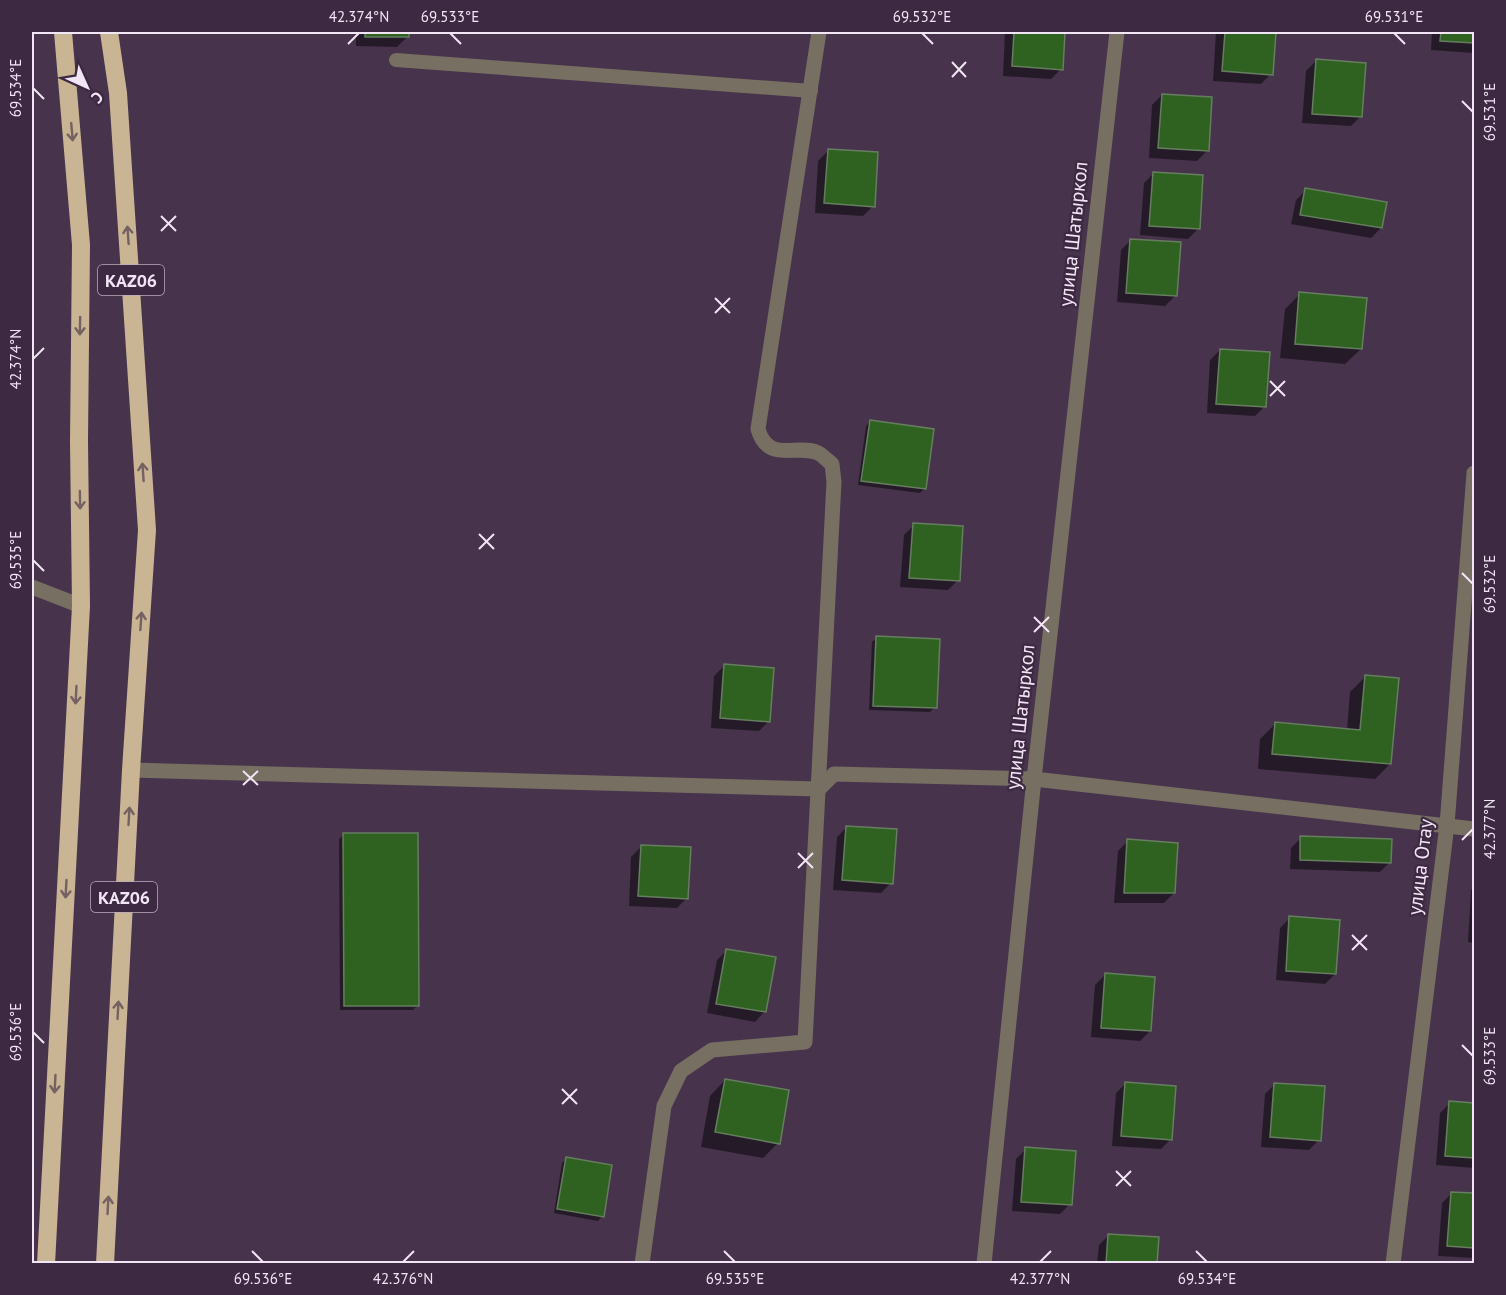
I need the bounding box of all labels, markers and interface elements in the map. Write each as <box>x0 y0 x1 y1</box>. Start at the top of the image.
text: 42.374°N <box>329 7 389 26</box>
text: 69.533°E <box>421 7 479 26</box>
text: 69.532°E <box>893 7 951 26</box>
text: 69.531°E <box>1365 7 1423 26</box>
north arrow <box>57 57 117 117</box>
text: 69.534°E <box>6 59 25 117</box>
text: 69.531°E <box>1480 83 1499 141</box>
text: С <box>87 87 108 108</box>
one-way arrow <box>67 121 78 141</box>
street label: улица Шатыркол <box>1052 160 1094 308</box>
one-way arrow <box>122 226 133 246</box>
road number: KАZ06 <box>98 265 164 295</box>
one-way arrow <box>74 316 86 336</box>
text: 42.374°N <box>6 329 25 389</box>
one-way arrow <box>138 462 149 482</box>
one-way arrow <box>74 489 86 509</box>
text: 69.535°E <box>6 531 25 589</box>
text: 69.532°E <box>1480 555 1499 613</box>
one-way arrow <box>136 612 147 631</box>
street label: улица Шатыркол <box>999 643 1041 791</box>
one-way arrow <box>71 684 82 704</box>
text: 42.377°N <box>1480 799 1499 859</box>
one-way arrow <box>123 806 134 826</box>
street label: улица Отау <box>1401 817 1439 917</box>
one-way arrow <box>60 879 71 899</box>
road number: KАZ06 <box>91 882 157 912</box>
one-way arrow <box>113 1001 124 1021</box>
text: 69.536°E <box>6 1003 25 1061</box>
text: 69.533°E <box>1480 1027 1499 1085</box>
one-way arrow <box>50 1074 61 1094</box>
one-way arrow <box>103 1196 114 1216</box>
text: 69.536°E <box>234 1269 292 1288</box>
text: 42.376°N <box>373 1269 433 1288</box>
text: 69.535°E <box>706 1269 764 1288</box>
text: 42.377°N <box>1010 1269 1070 1288</box>
text: 69.534°E <box>1178 1269 1236 1288</box>

